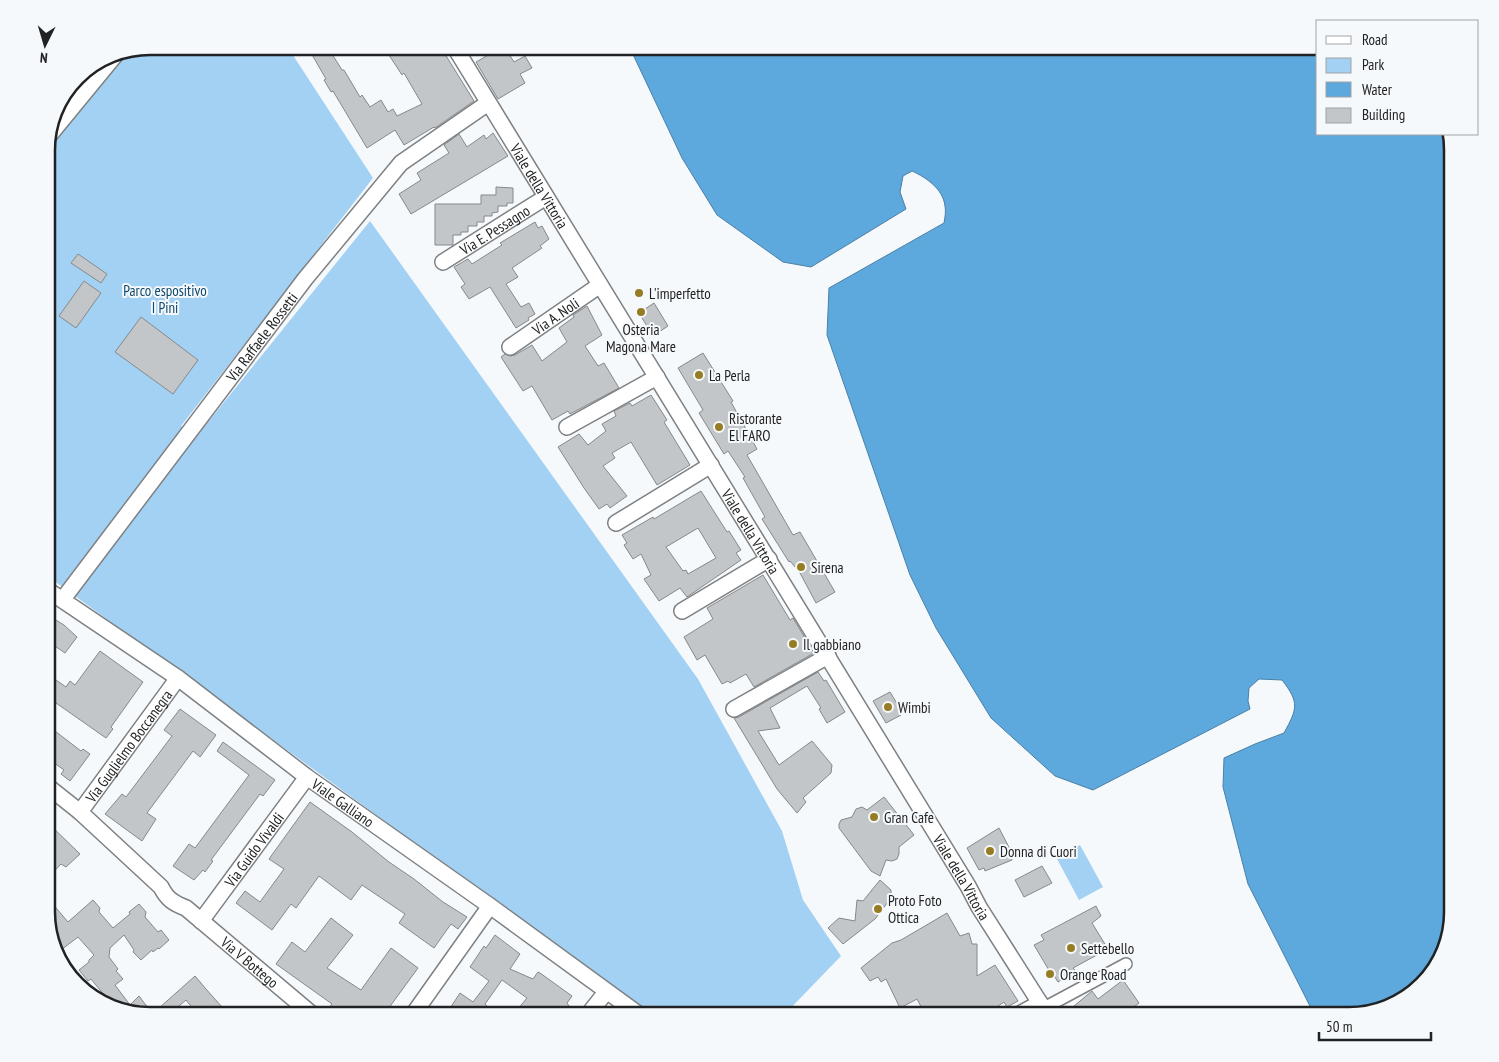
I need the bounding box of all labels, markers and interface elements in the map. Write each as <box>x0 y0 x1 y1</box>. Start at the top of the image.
north arrow <box>20 20 70 70</box>
legend <box>1316 20 1479 135</box>
text: Road <box>1362 30 1388 49</box>
text: N <box>39 49 48 67</box>
text: Park <box>1362 55 1384 74</box>
text: Water <box>1362 80 1393 99</box>
text: Building <box>1362 105 1405 124</box>
street label: Viale della Vittoria <box>506 139 573 232</box>
street label: Via E. Pessagno <box>455 200 533 259</box>
park label: Parco espositivo I Pini <box>123 281 207 317</box>
place label: L'imperfetto <box>649 284 711 303</box>
marker: L'imperfetto <box>633 287 645 299</box>
street label: Via Raffaele Rossetti <box>221 288 301 386</box>
street label: Via A. Noli <box>527 293 582 339</box>
marker: Osteria Magona Mare <box>635 306 647 318</box>
place label: Osteria Magona Mare <box>606 320 676 356</box>
place label: La Perla <box>709 366 750 385</box>
marker: La Perla <box>693 369 705 381</box>
place label: Ristorante El FARO <box>729 409 782 445</box>
marker: Ristorante El FARO <box>713 421 725 433</box>
street label: Viale della Vittoria <box>717 485 784 577</box>
place label: Sirena <box>811 558 844 577</box>
marker: Sirena <box>795 561 807 573</box>
place label: Il gabbiano <box>803 635 861 654</box>
marker: Il gabbiano <box>787 638 799 650</box>
street label: Via Guglielmo Boccanegra <box>80 686 176 807</box>
place label: Wimbi <box>898 698 931 717</box>
marker: Wimbi <box>882 701 894 713</box>
street label: Viale Galliano <box>307 773 378 831</box>
street label: Via Guido Vivaldi <box>220 808 287 891</box>
place label: Gran Cafe <box>884 808 934 827</box>
marker: Gran Cafe <box>868 811 880 823</box>
street label: Viale della Vittoria <box>929 830 994 923</box>
place label: Donna di Cuori <box>1000 842 1077 861</box>
marker: Donna di Cuori <box>984 845 996 857</box>
place label: Proto Foto Ottica <box>888 891 942 927</box>
marker: Proto Foto Ottica <box>872 903 884 915</box>
street label: Via V Bottego <box>216 932 283 992</box>
place label: Settebello <box>1081 939 1134 958</box>
marker: Settebello <box>1065 942 1077 954</box>
place label: Orange Road <box>1060 965 1126 984</box>
marker: Orange Road <box>1044 968 1056 980</box>
scale bar <box>1319 1010 1432 1042</box>
text: 50 m <box>1326 1017 1352 1036</box>

